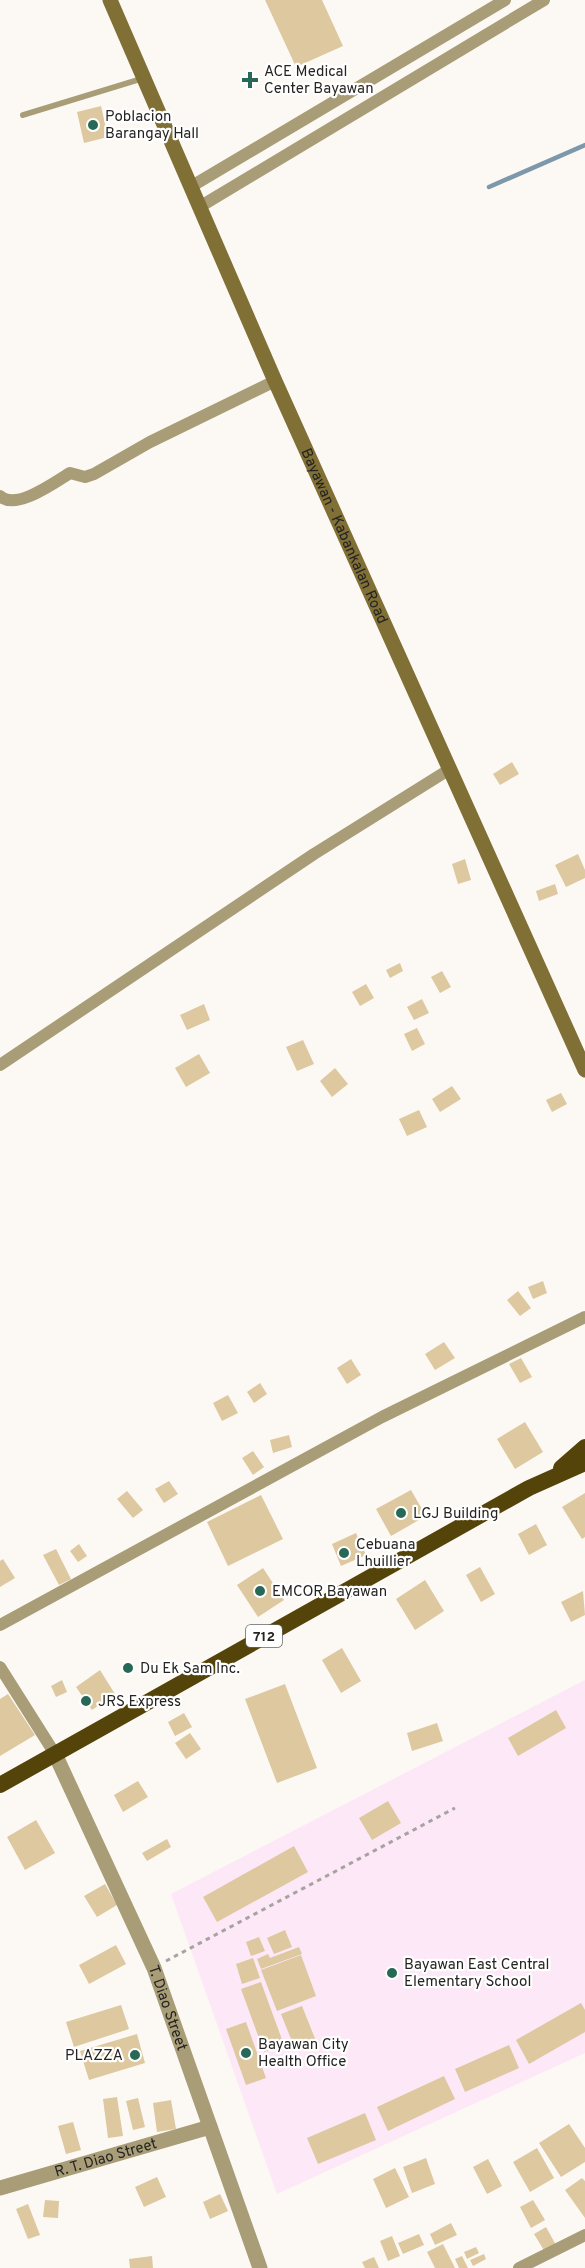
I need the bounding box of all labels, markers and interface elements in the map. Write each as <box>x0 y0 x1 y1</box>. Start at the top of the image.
place label: ACE Medical Center Bayawan <box>264 63 374 99</box>
marker: ACE Medical Center Bayawan <box>241 71 259 89</box>
place label: Poblacion Barangay Hall <box>105 108 199 144</box>
marker: Poblacion Barangay Hall <box>86 118 100 132</box>
street label: Bayawan - Kabankalan Road <box>296 446 391 627</box>
place label: LGJ Building <box>413 1505 498 1524</box>
marker: LGJ Building <box>394 1506 408 1520</box>
place label: Cebuana Lhuillier <box>356 1536 415 1572</box>
marker: Cebuana Lhuillier <box>337 1546 351 1560</box>
place label: EMCOR Bayawan <box>272 1583 387 1602</box>
marker: EMCOR Bayawan <box>253 1584 267 1598</box>
road number: 712 <box>246 1625 282 1647</box>
place label: Du Ek Sam Inc. <box>140 1660 240 1679</box>
marker: Du Ek Sam Inc. <box>121 1661 135 1675</box>
place label: JRS Express <box>98 1693 181 1712</box>
marker: JRS Express <box>79 1694 93 1708</box>
place label: Bayawan East Central Elementary School <box>404 1956 549 1992</box>
street label: T. Diao Street <box>143 1963 191 2054</box>
marker: Bayawan East Central Elementary School <box>385 1966 399 1980</box>
place label: Bayawan City Health Office <box>258 2036 349 2072</box>
marker: Bayawan City Health Office <box>239 2046 253 2060</box>
place label: PLAZZA <box>65 2047 123 2066</box>
marker: PLAZZA <box>128 2048 142 2062</box>
street label: R. T. Diao Street <box>53 2135 159 2183</box>

